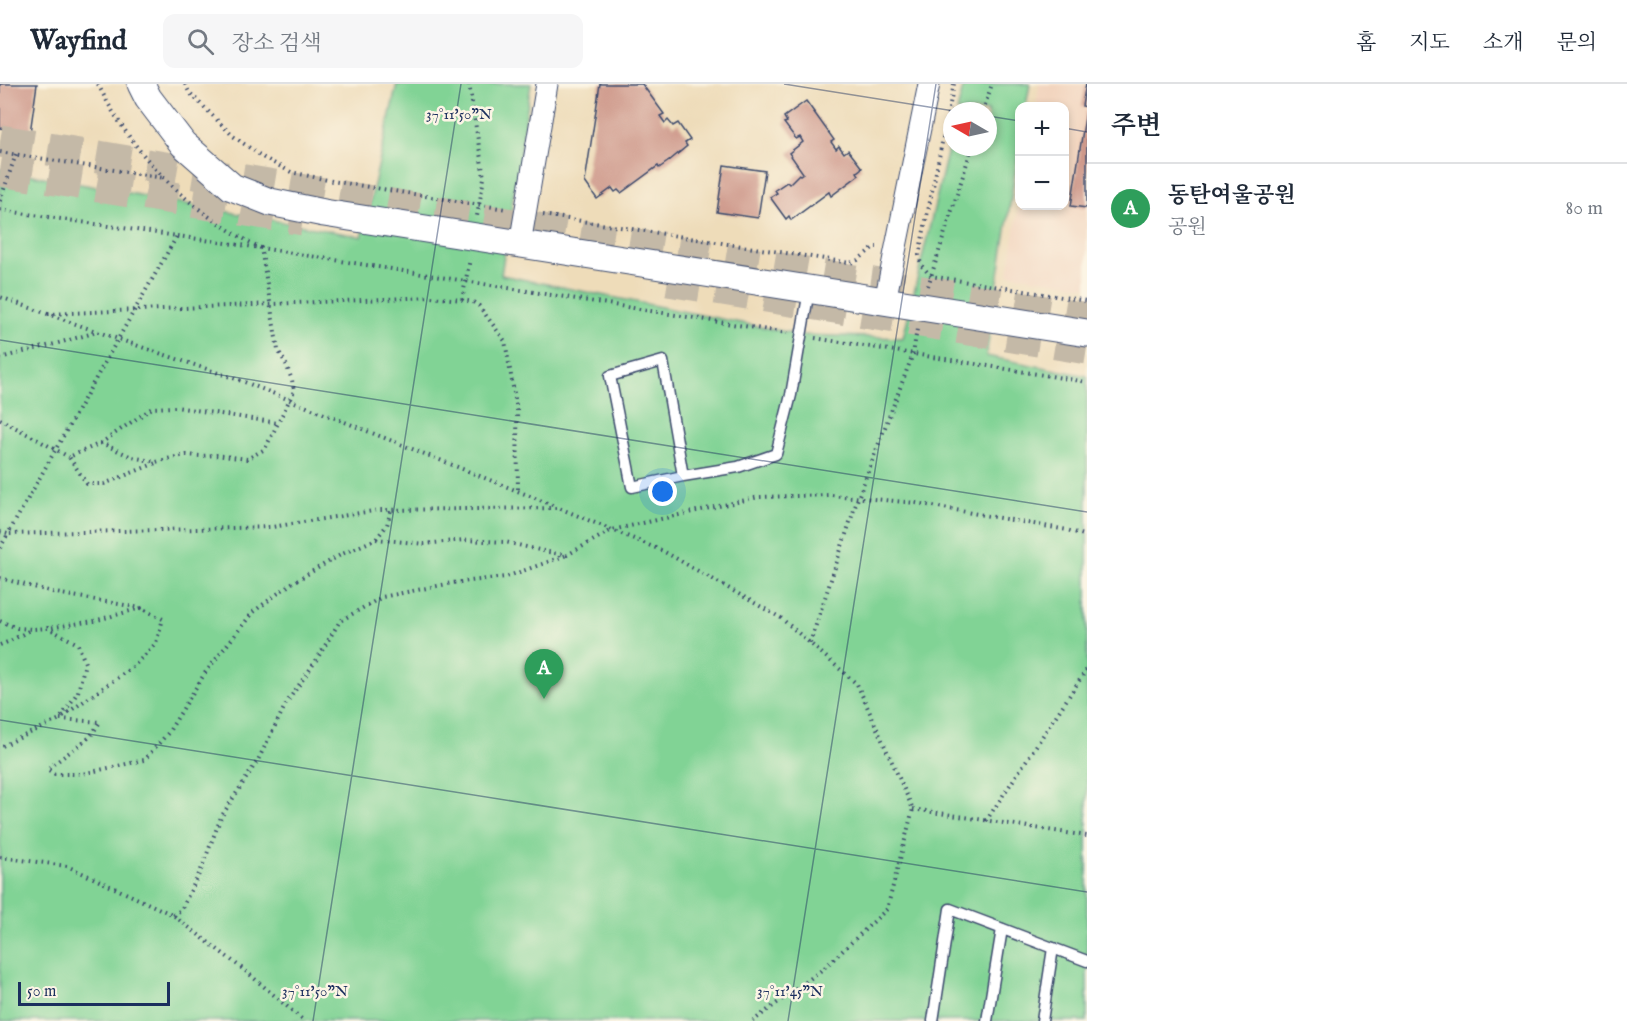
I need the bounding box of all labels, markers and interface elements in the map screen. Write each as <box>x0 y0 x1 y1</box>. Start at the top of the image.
search box <box>163 14 583 68</box>
text: Wayfind <box>30 24 127 59</box>
icon: search <box>184 25 217 58</box>
text: 장소 검색 <box>232 30 322 58</box>
text: 홈 <box>1356 30 1376 57</box>
text: 지도 <box>1409 30 1450 57</box>
text: 소개 <box>1483 30 1523 57</box>
text: 문의 <box>1556 30 1597 57</box>
north arrow <box>943 102 997 156</box>
map controls <box>1015 102 1069 210</box>
button: + <box>1015 102 1069 156</box>
text: 37°11'50"N <box>426 105 492 124</box>
text: 주변 <box>1111 110 1161 143</box>
button: − <box>1015 156 1069 210</box>
text: 동탄여울공원 <box>1168 182 1296 210</box>
text: A <box>1124 196 1137 221</box>
text: 80 m <box>1566 196 1603 221</box>
text: 공원 <box>1168 215 1207 240</box>
your location <box>648 477 677 506</box>
pin: A <box>524 650 564 699</box>
scale bar <box>18 979 170 1006</box>
text: 50 m <box>27 982 56 1002</box>
text: 37°11'50"N <box>282 982 348 1001</box>
text: 37°11'45"N <box>757 982 823 1001</box>

